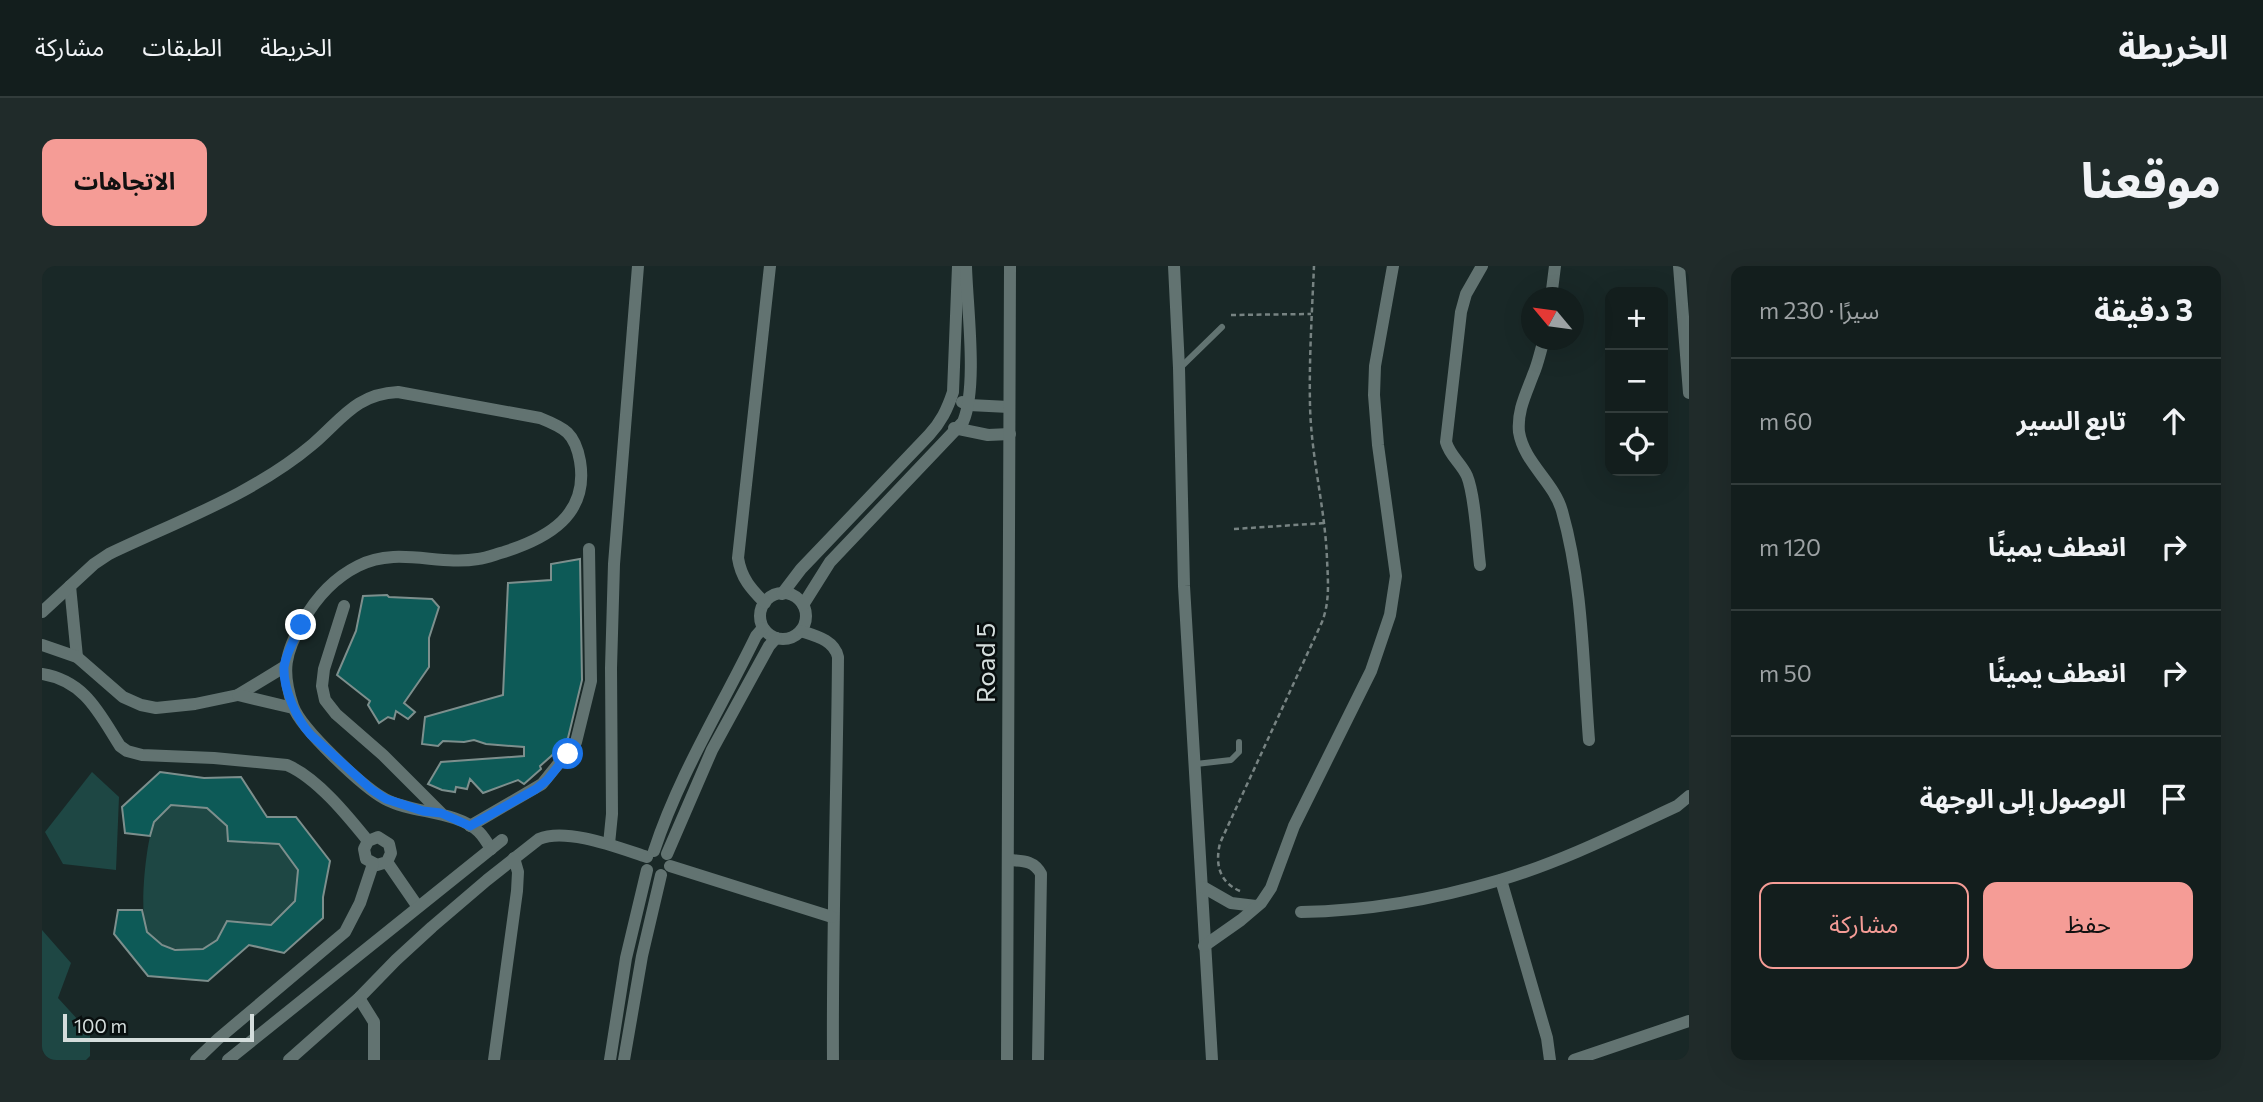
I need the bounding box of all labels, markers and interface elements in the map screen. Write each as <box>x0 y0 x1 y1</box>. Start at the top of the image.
text: الخريطة <box>2118 25 2228 66</box>
text: مشاركة <box>35 32 104 61</box>
text: الطبقات <box>142 32 222 61</box>
text: الخريطة <box>260 32 332 61</box>
button: الاتجاهات <box>42 139 207 226</box>
text: موقعنا <box>2081 148 2221 208</box>
north arrow <box>1521 287 1584 350</box>
map controls <box>1605 287 1668 476</box>
button: + <box>1605 287 1668 350</box>
text: 3 دقيقة <box>2094 290 2193 327</box>
text: سيرًا · 230 m <box>1759 296 1879 324</box>
button: − <box>1605 350 1668 413</box>
icon: ahead <box>2155 402 2193 440</box>
text: تابع السير <box>2017 404 2126 435</box>
text: 60 m <box>1759 407 1812 435</box>
button: locate <box>1605 413 1668 476</box>
icon: right <box>2155 528 2193 566</box>
text: انعطف يمينًا <box>1988 530 2126 561</box>
text: 120 m <box>1759 533 1821 561</box>
route end <box>285 609 316 640</box>
street label: Road 5 <box>969 623 1000 703</box>
icon: right <box>2155 654 2193 692</box>
text: انعطف يمينًا <box>1988 656 2126 687</box>
text: 50 m <box>1759 659 1812 687</box>
route start <box>552 738 583 769</box>
icon: arrive <box>2155 780 2193 818</box>
text: الوصول إلى الوجهة <box>1920 782 2126 813</box>
button: مشاركة <box>1759 882 1969 969</box>
button: حفظ <box>1983 882 2193 969</box>
scale bar <box>63 1011 254 1043</box>
text: 100 m <box>74 1014 127 1037</box>

